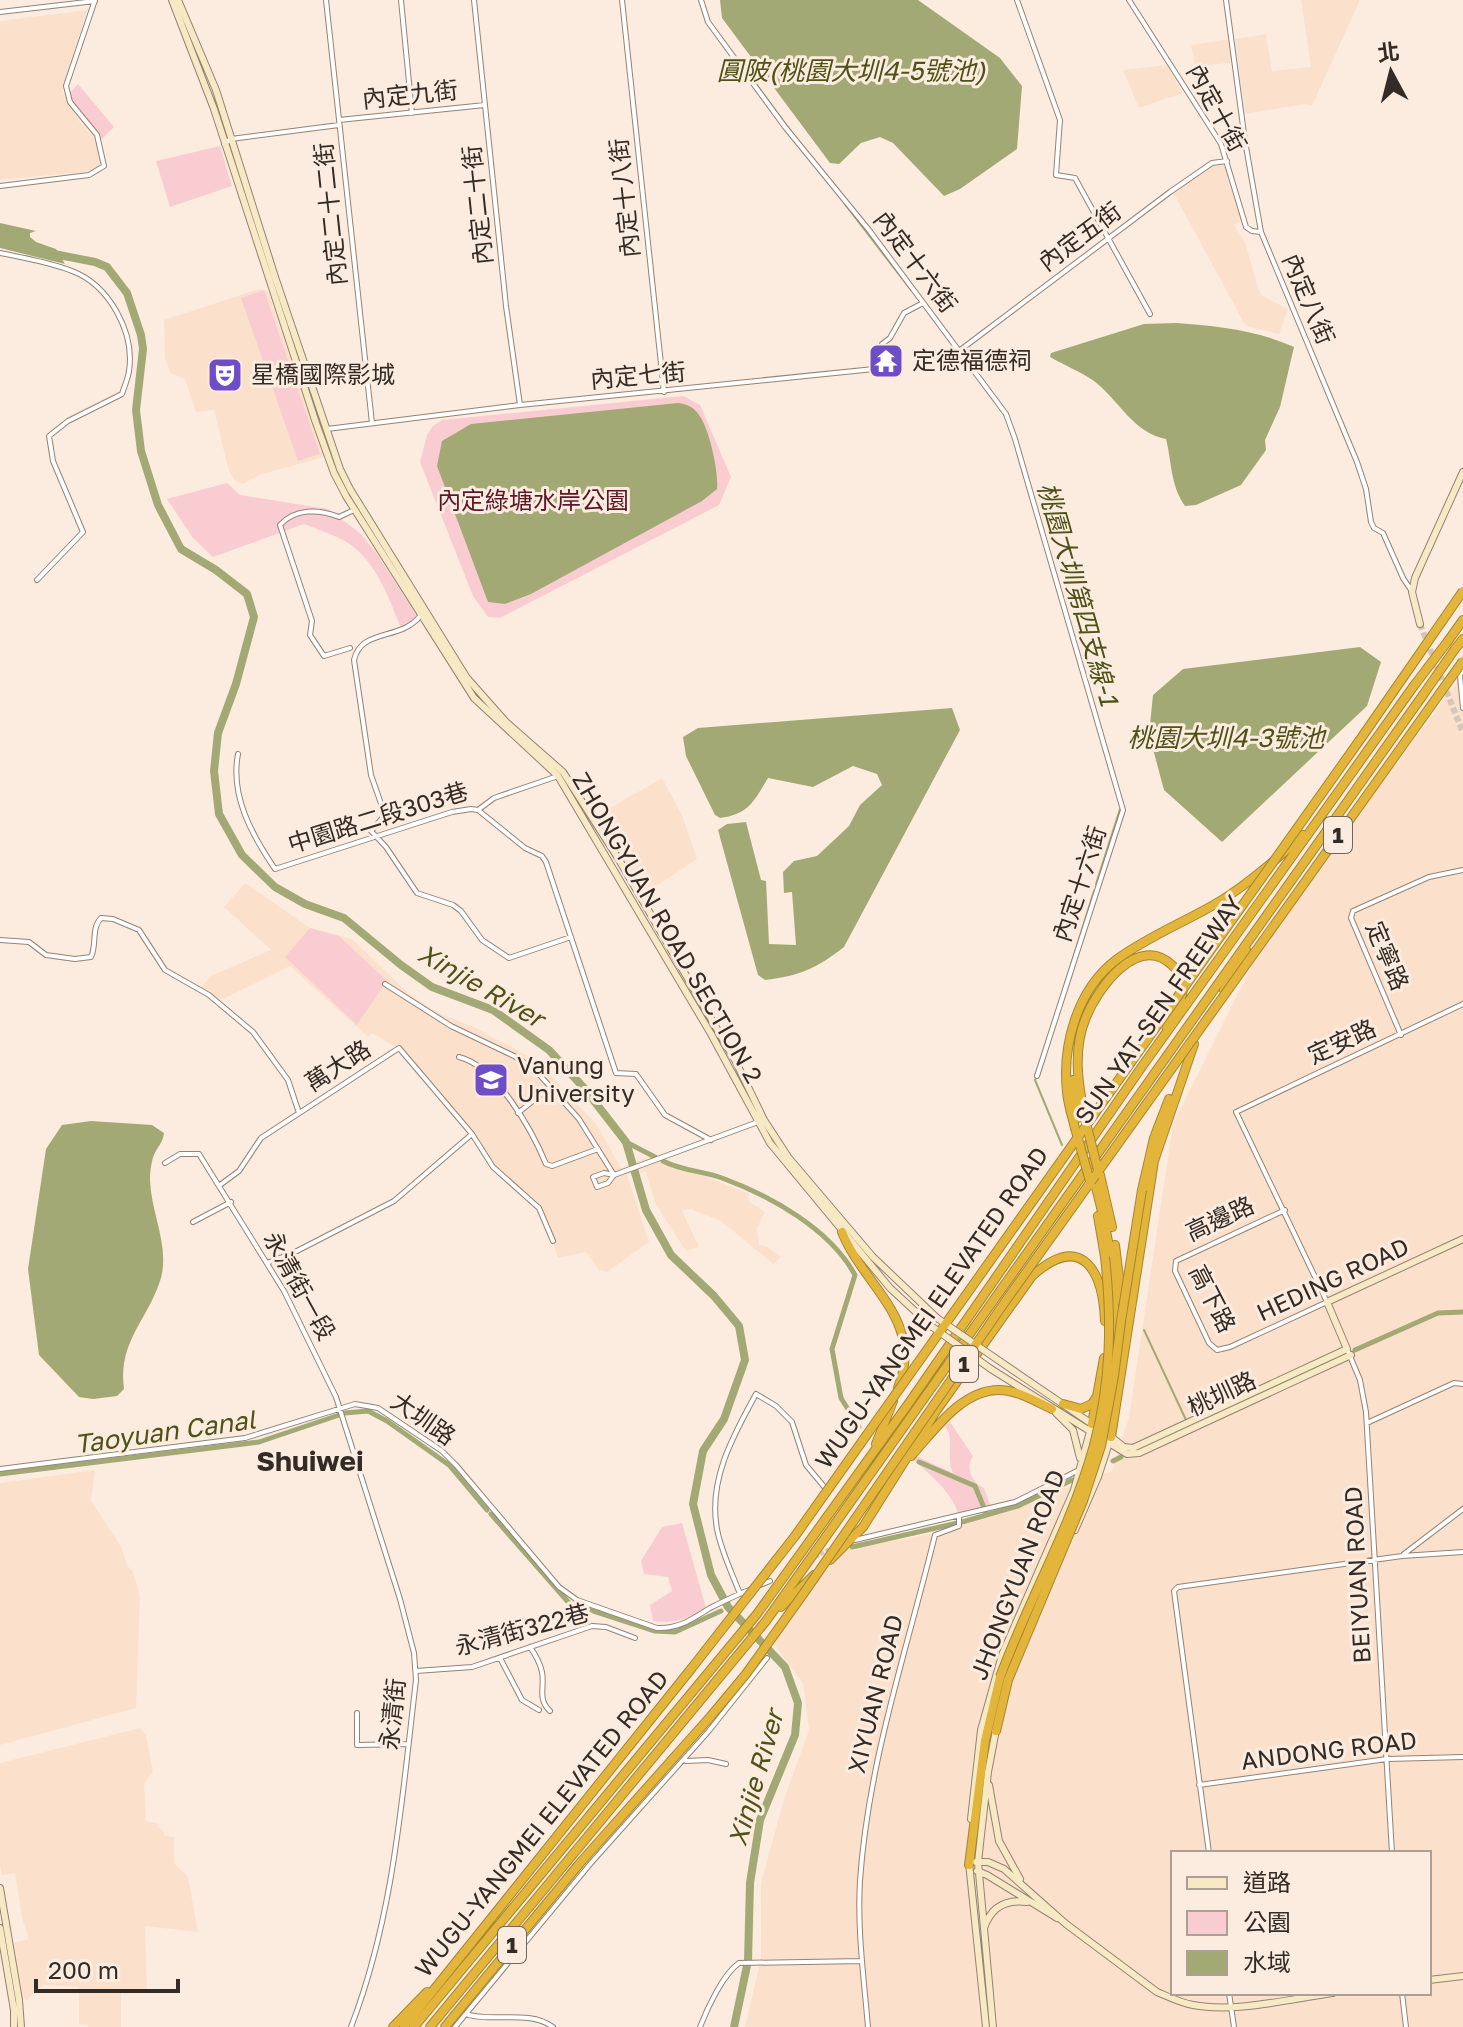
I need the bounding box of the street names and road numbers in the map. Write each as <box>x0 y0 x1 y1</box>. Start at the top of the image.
street label: 內定十街 <box>1181 58 1253 156</box>
street label: 內定九街 <box>361 74 459 113</box>
street label: 內定十八街 <box>603 137 644 259</box>
street label: 內定二十二街 <box>308 141 351 287</box>
street label: 內定二十街 <box>456 144 497 266</box>
street label: 內定五街 <box>1032 195 1126 276</box>
street label: 內定十六街 <box>869 204 964 318</box>
street label: 內定八街 <box>1277 249 1341 348</box>
street label: 內定七街 <box>589 356 687 393</box>
street label: ZHONGYUAN ROAD SECTION 2 <box>567 767 769 1088</box>
street label: 中園路二段303巷 <box>284 775 471 858</box>
road number: 1 <box>1324 817 1352 853</box>
street label: 內定十六街 <box>1046 822 1111 945</box>
street label: SUN YAT-SEN FREEWAY <box>1068 889 1248 1129</box>
street label: 定寧路 <box>1361 917 1416 994</box>
street label: 定安路 <box>1303 1012 1380 1069</box>
street label: 萬大路 <box>299 1033 375 1097</box>
street label: WUGU-YANGMEI ELEVATED ROAD <box>808 1141 1053 1474</box>
street label: 高邊路 <box>1181 1189 1258 1246</box>
street label: 永清街一段 <box>259 1226 342 1345</box>
street label: HEDING ROAD <box>1252 1231 1413 1327</box>
street label: 高下路 <box>1184 1260 1243 1337</box>
road number: 1 <box>950 1346 978 1382</box>
street label: 桃圳路 <box>1183 1364 1260 1421</box>
street label: 大圳路 <box>386 1385 462 1450</box>
street label: JHONGYUAN ROAD <box>963 1465 1070 1684</box>
street label: BEIYUAN ROAD <box>1337 1486 1376 1664</box>
street label: 永清街322巷 <box>451 1597 592 1660</box>
street label: XIYUAN ROAD <box>841 1611 908 1776</box>
street label: WUGU-YANGMEI ELEVATED ROAD <box>408 1664 674 1982</box>
street label: 永清街 <box>373 1677 410 1751</box>
street label: ANDONG ROAD <box>1239 1724 1418 1775</box>
road number: 1 <box>498 1927 526 1963</box>

